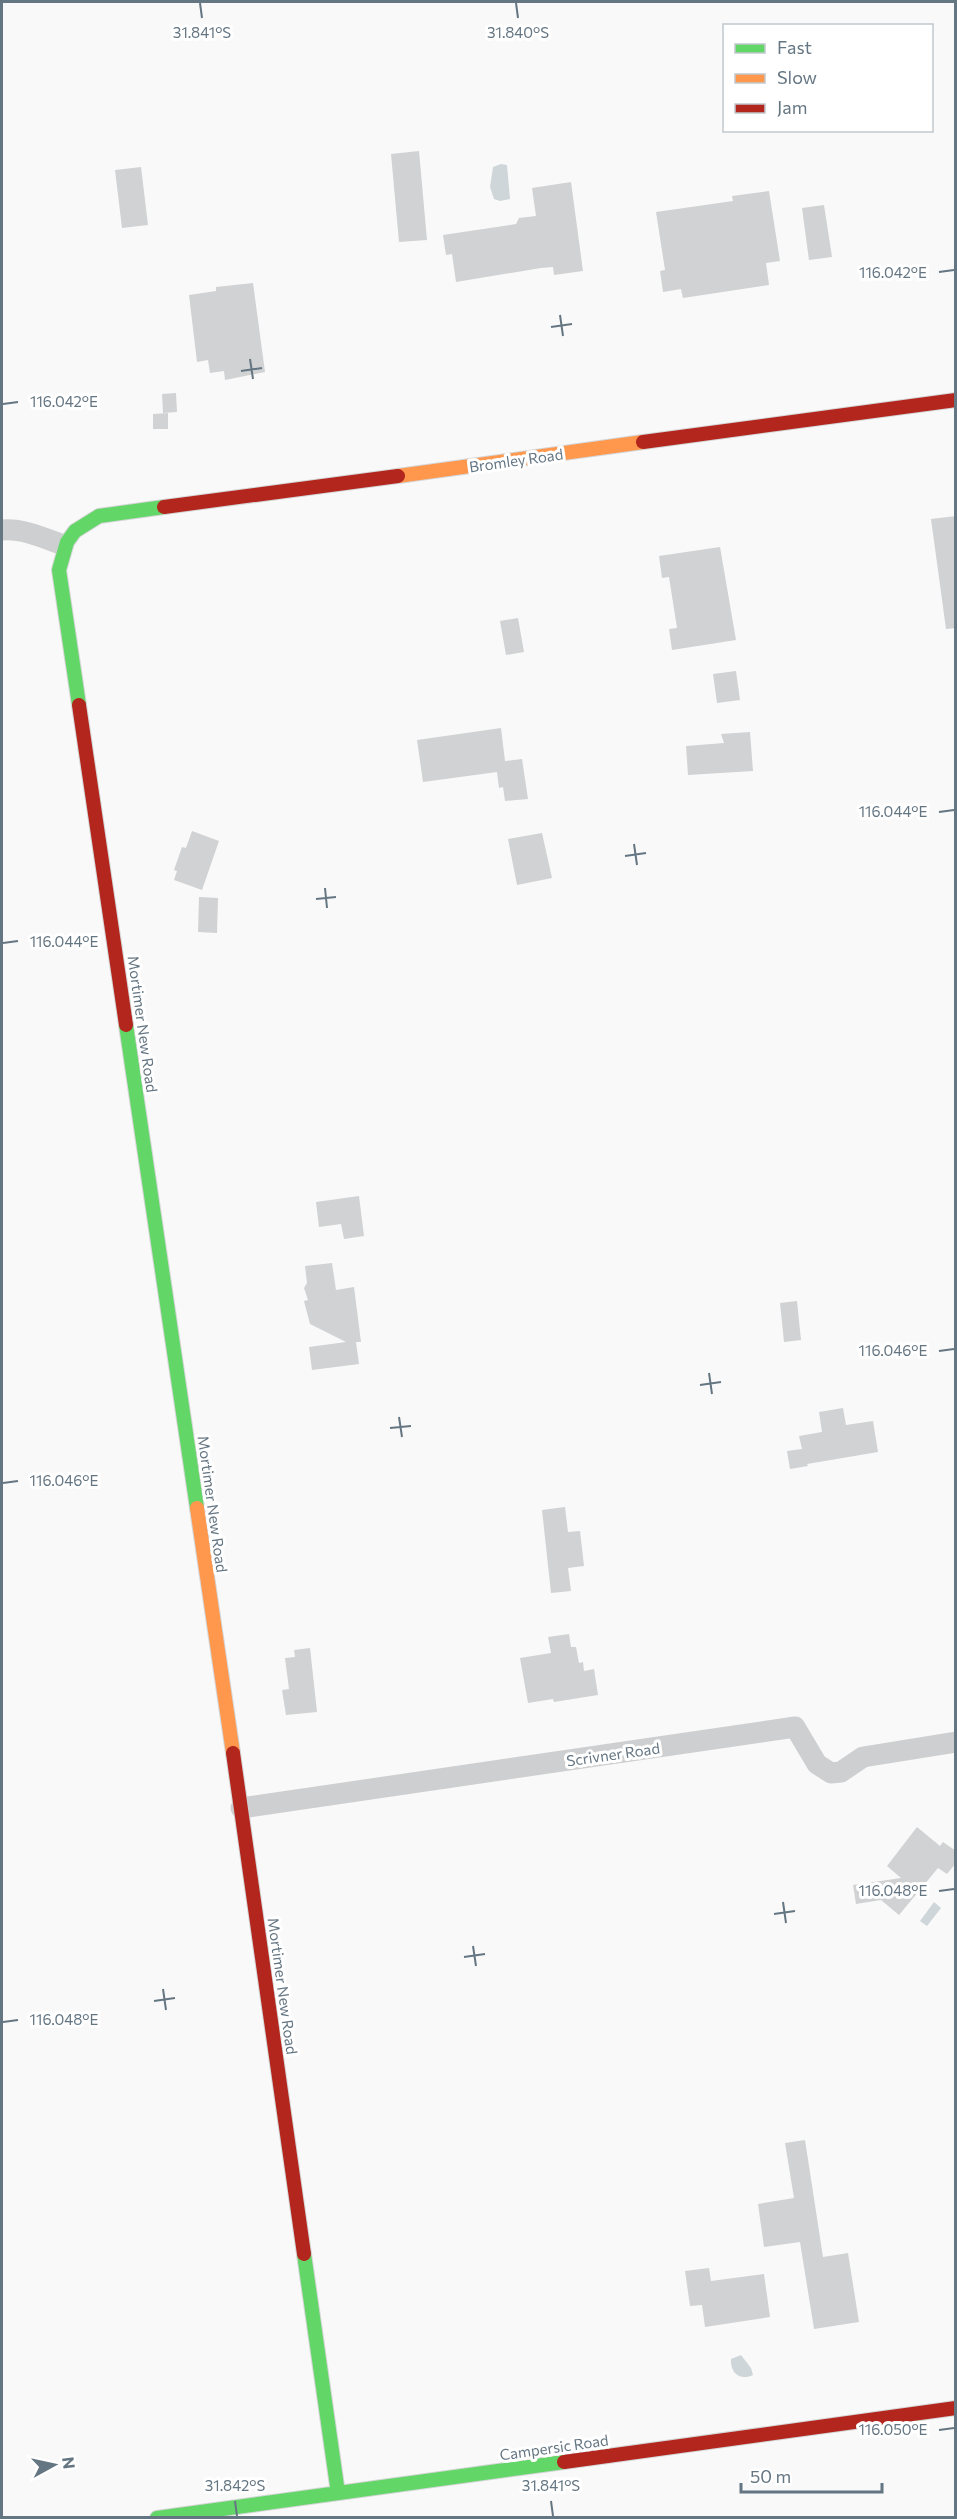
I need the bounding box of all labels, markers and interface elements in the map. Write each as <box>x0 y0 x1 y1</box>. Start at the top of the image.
text: 31.841°S <box>173 23 231 41</box>
text: 31.840°S <box>487 23 549 41</box>
legend <box>723 24 933 132</box>
text: Fast <box>777 36 812 58</box>
text: Slow <box>777 66 817 88</box>
text: Jam <box>777 96 807 118</box>
text: 116.042°E <box>859 263 927 281</box>
text: 116.042°E <box>30 392 98 410</box>
street label: Bromley Road <box>468 444 564 476</box>
text: 116.044°E <box>859 802 927 820</box>
text: 116.044°E <box>30 932 98 950</box>
street label: Mortimer New Road <box>124 954 162 1094</box>
text: 116.046°E <box>859 1341 927 1359</box>
street label: Mortimer New Road <box>194 1434 232 1574</box>
text: 116.046°E <box>30 1471 98 1489</box>
street label: Scrivner Road <box>565 1739 661 1769</box>
text: 116.048°E <box>859 1881 927 1899</box>
street label: Mortimer New Road <box>264 1916 302 2056</box>
text: 116.048°E <box>30 2010 98 2028</box>
text: 116.050°E <box>858 2420 928 2438</box>
street label: Campersic Road <box>498 2430 610 2464</box>
north arrow <box>24 2435 84 2495</box>
text: N <box>59 2456 80 2470</box>
scale bar <box>741 2456 882 2494</box>
text: 50 m <box>750 2465 791 2487</box>
text: 31.842°S <box>205 2476 265 2494</box>
text: 31.841°S <box>522 2476 580 2494</box>

